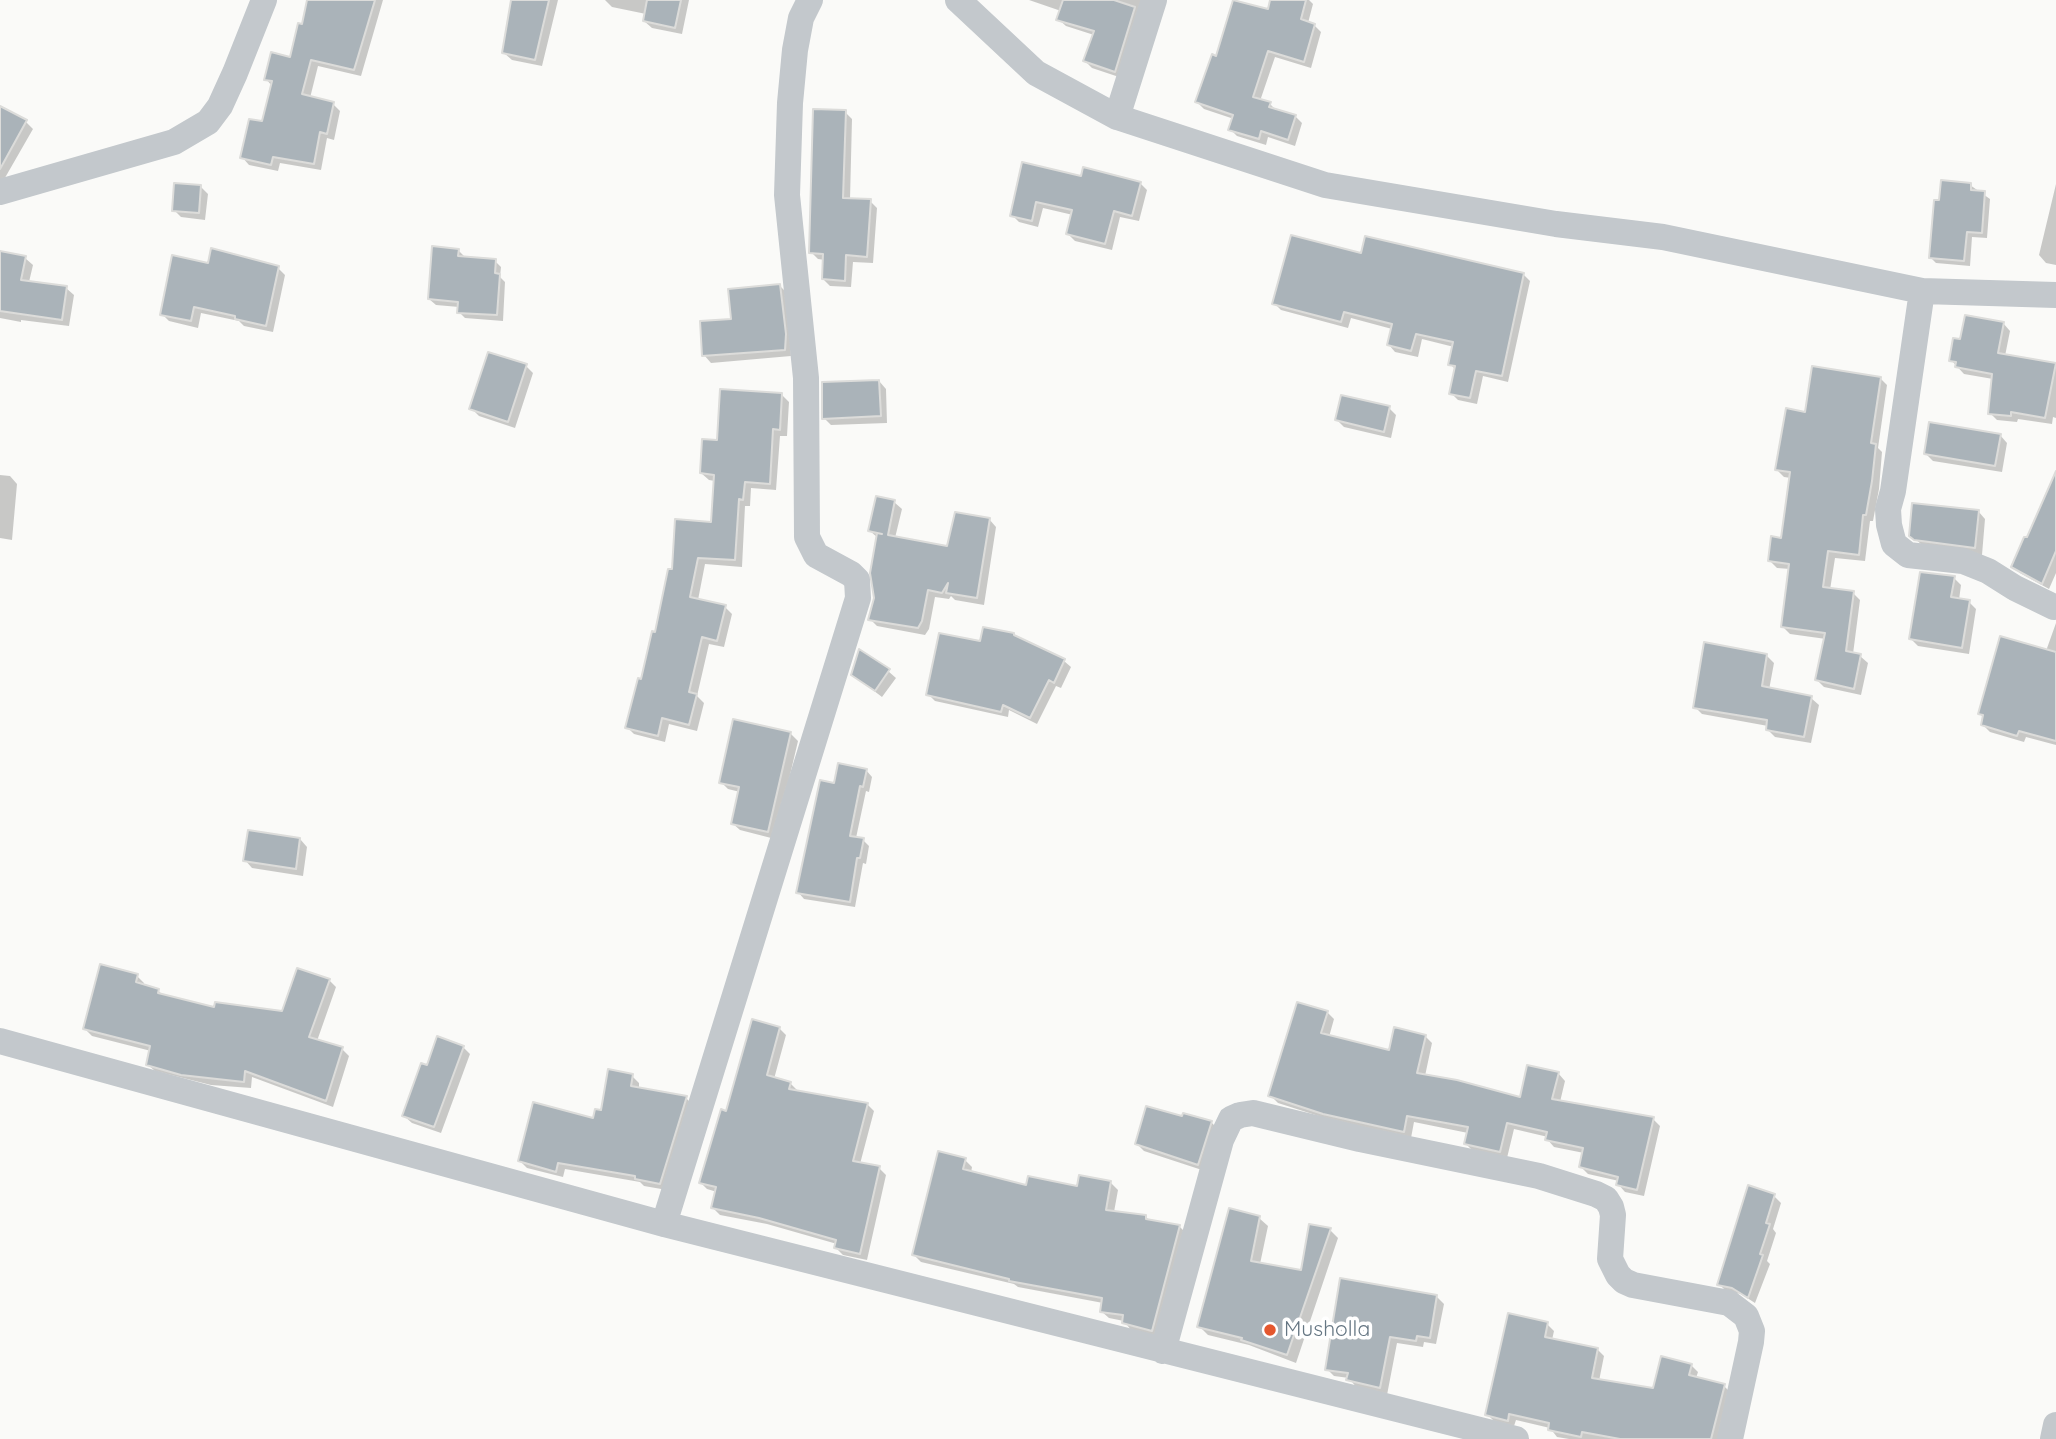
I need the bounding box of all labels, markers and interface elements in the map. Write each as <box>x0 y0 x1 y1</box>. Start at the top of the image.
place label: Musholla <box>1284 1317 1370 1343</box>
marker: Musholla <box>1262 1322 1278 1338</box>

